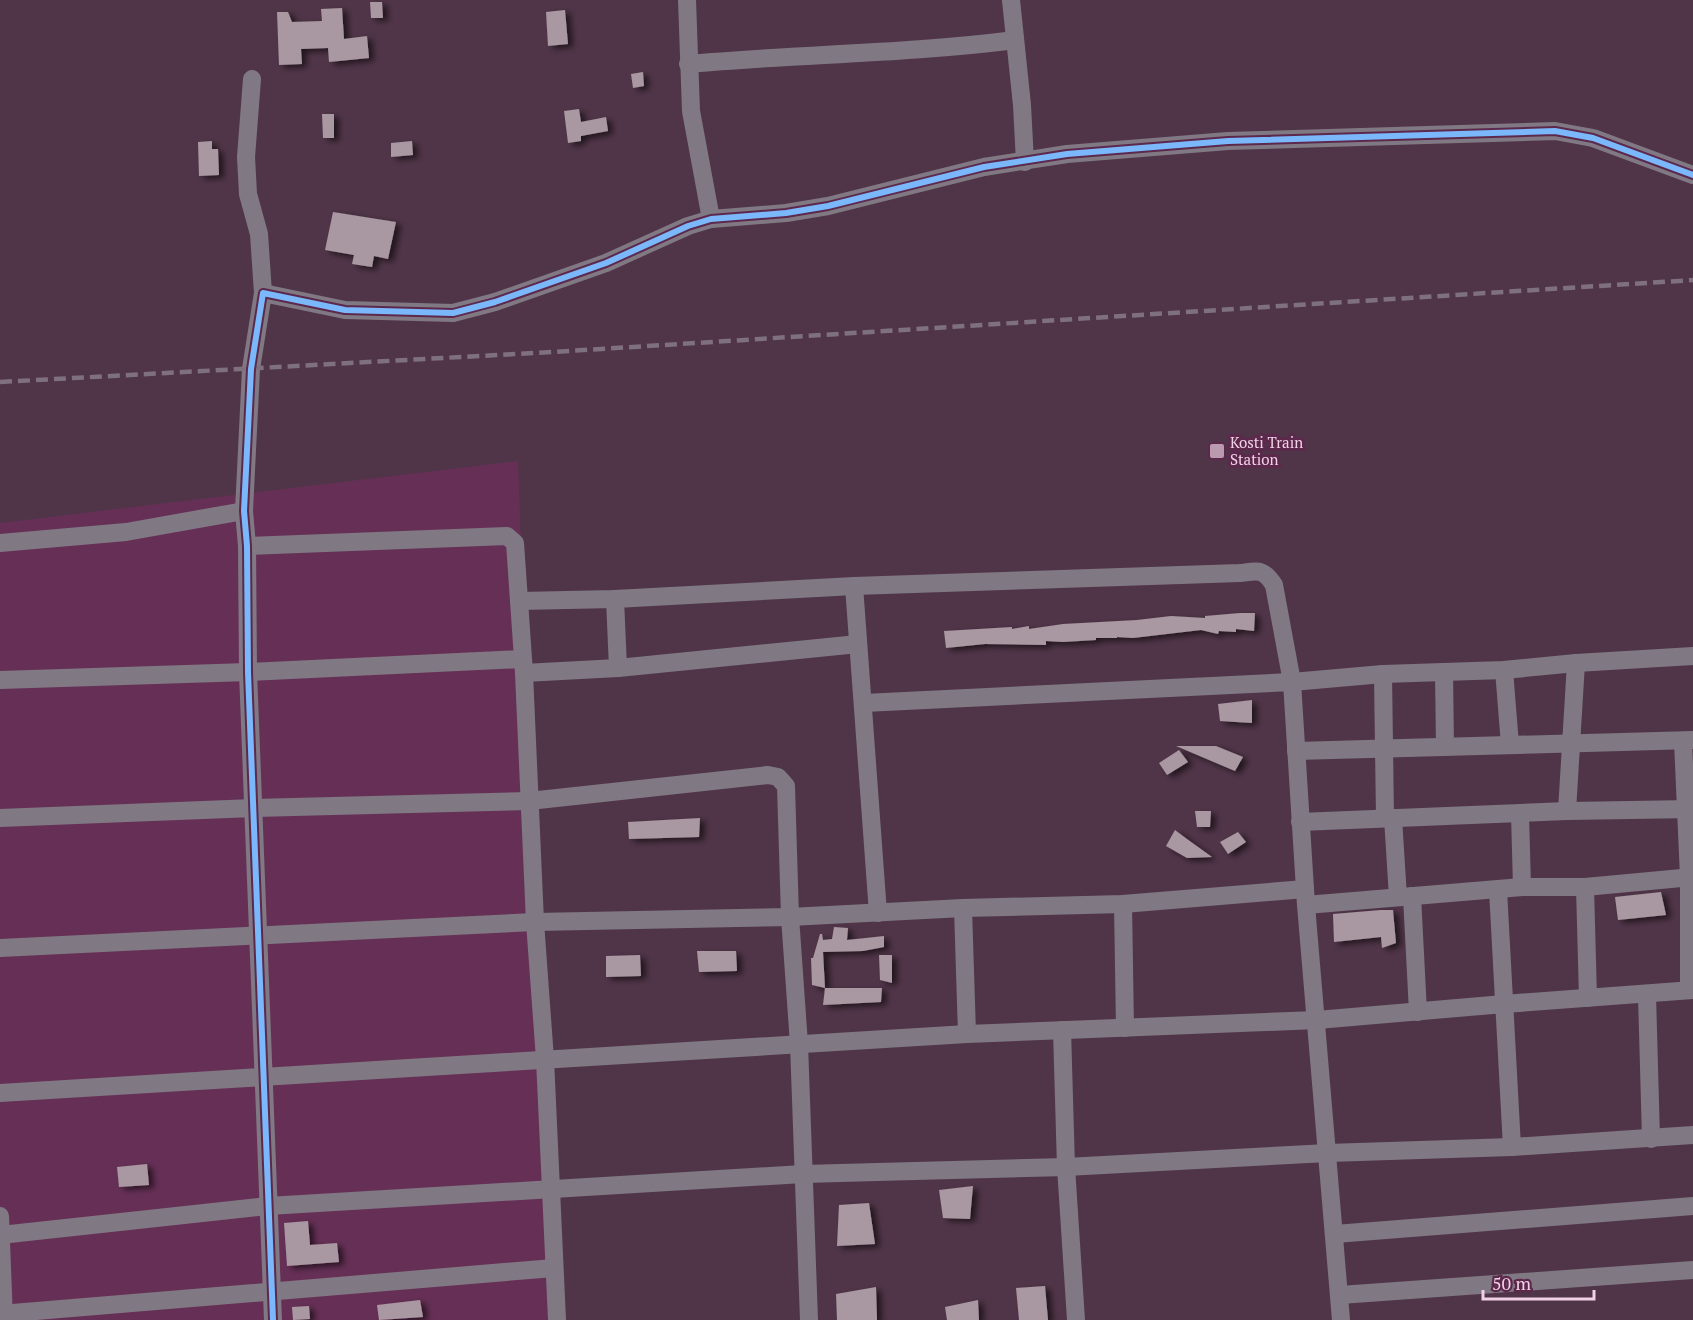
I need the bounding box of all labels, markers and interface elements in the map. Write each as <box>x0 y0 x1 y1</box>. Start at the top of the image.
place label: Kosti Train Station <box>1230 432 1303 469</box>
marker: Kosti Train Station <box>1208 442 1226 460</box>
scale bar <box>1483 1263 1594 1301</box>
text: 50 m <box>1492 1271 1532 1295</box>

